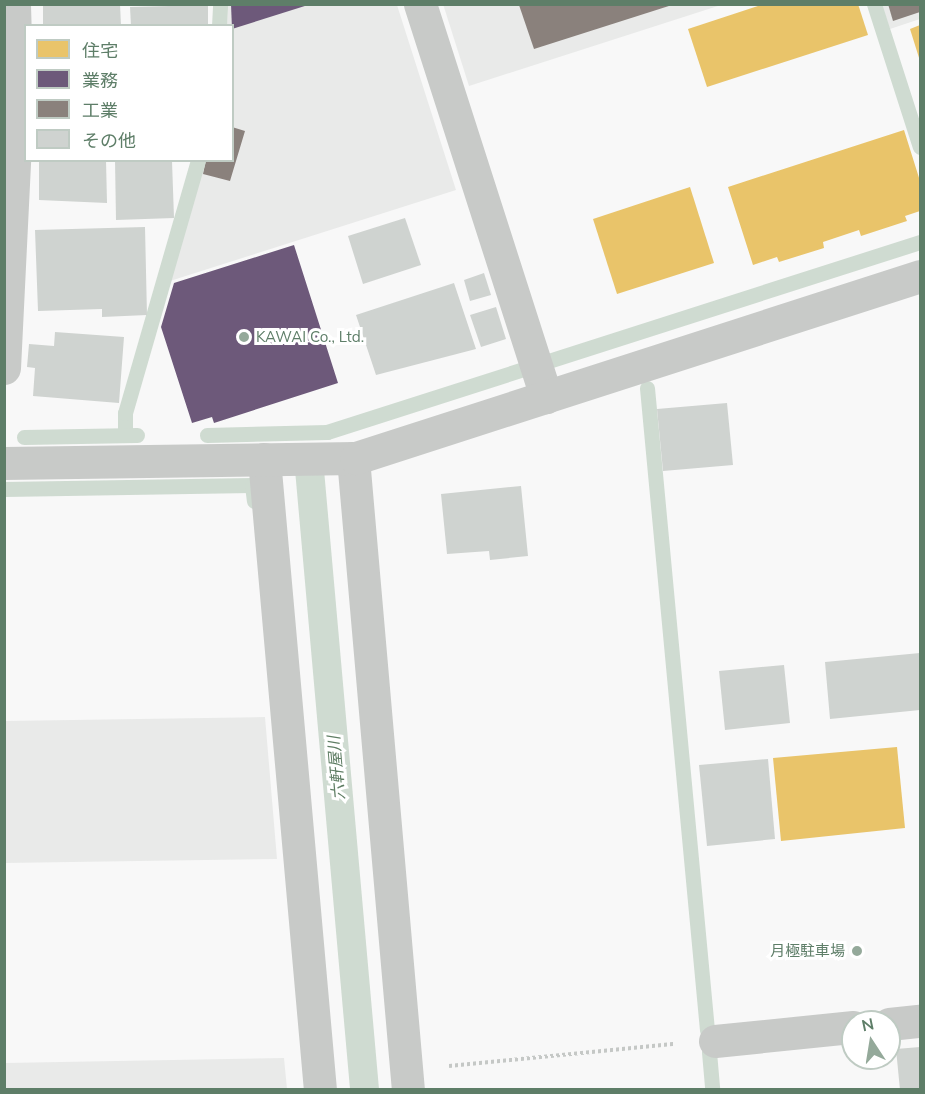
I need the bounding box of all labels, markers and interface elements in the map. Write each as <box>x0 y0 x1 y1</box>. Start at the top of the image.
legend <box>24 24 234 162</box>
text: 住宅 <box>82 39 118 62</box>
text: 業務 <box>82 69 118 92</box>
text: 工業 <box>82 99 118 122</box>
text: その他 <box>82 129 136 152</box>
place label: KAWAI Co., Ltd. <box>256 328 364 346</box>
marker: KAWAI Co., Ltd. <box>237 330 251 344</box>
water label: 六軒屋川 <box>324 735 348 801</box>
place label: 月極駐車場 <box>770 942 845 960</box>
marker: 月極駐車場 <box>850 944 864 958</box>
north arrow <box>841 1010 901 1070</box>
text: N <box>860 1013 876 1035</box>

